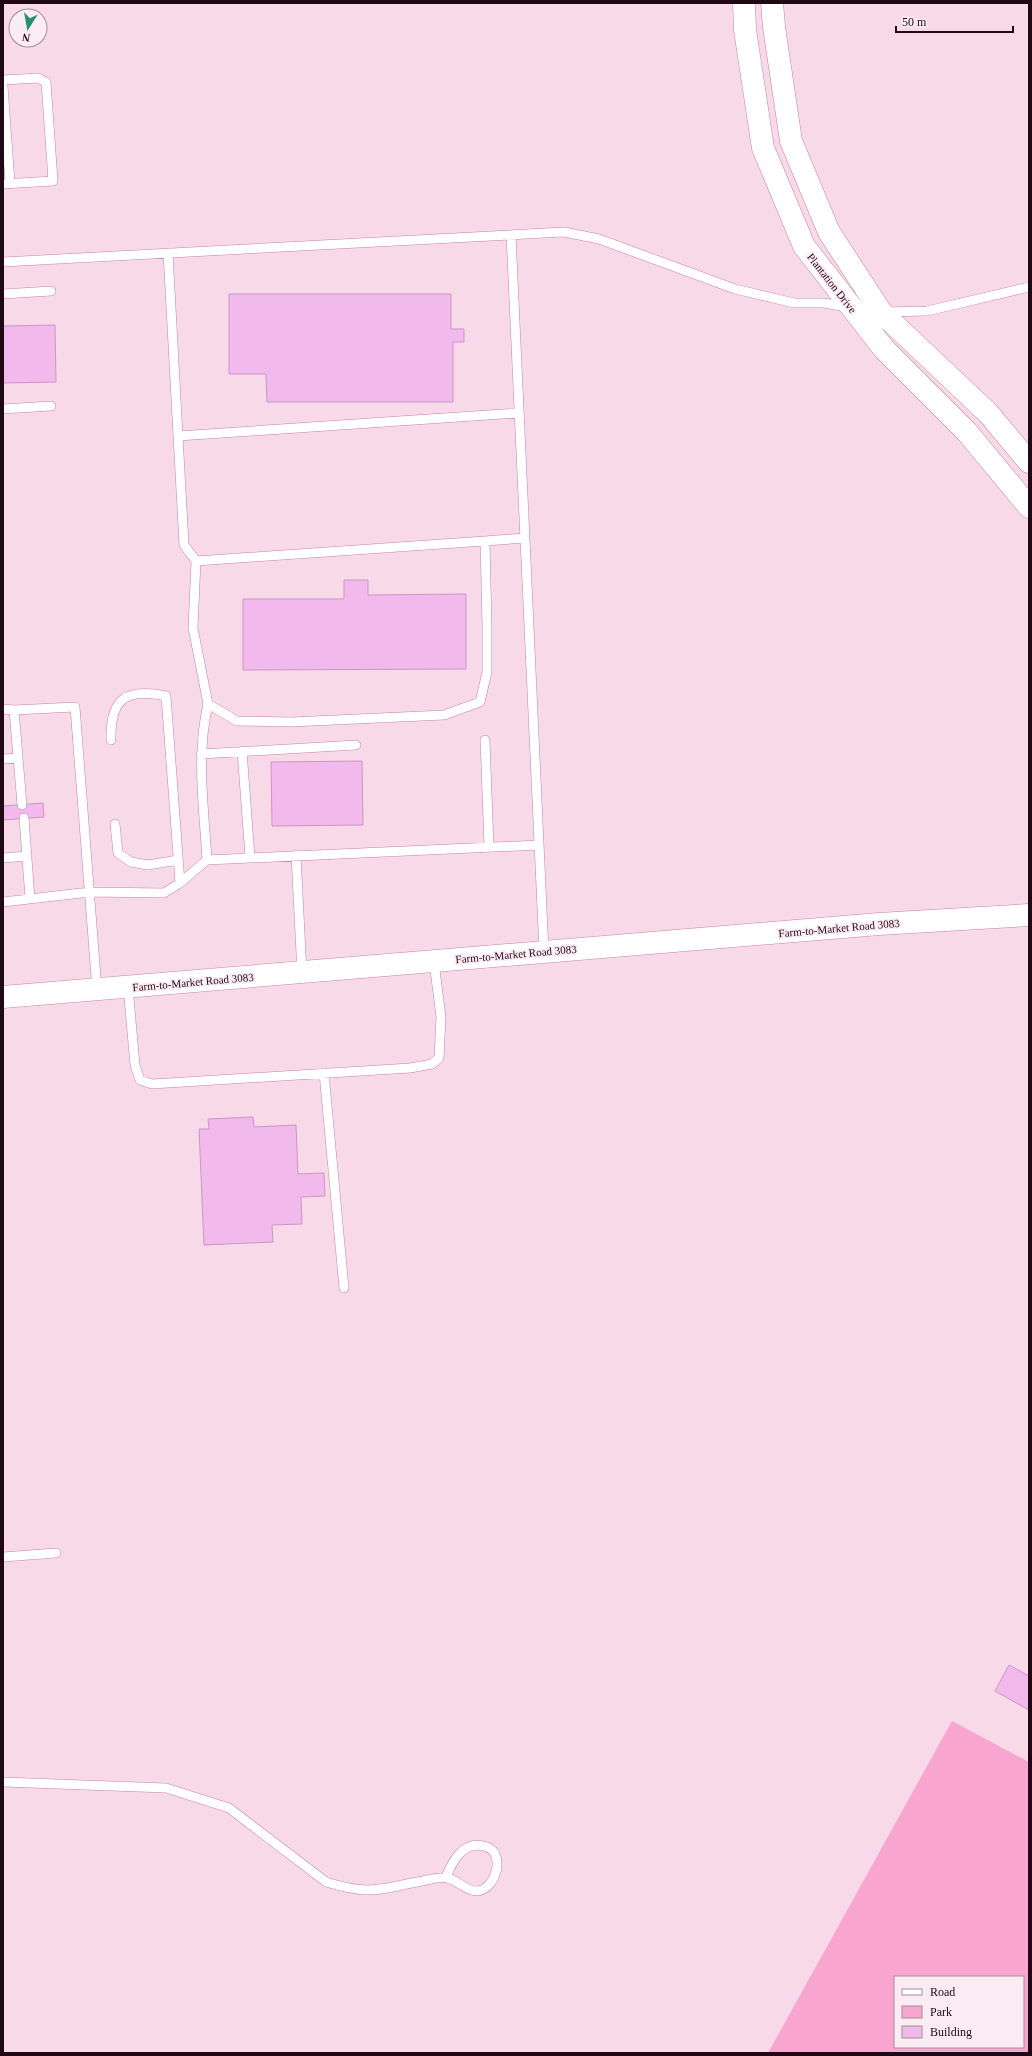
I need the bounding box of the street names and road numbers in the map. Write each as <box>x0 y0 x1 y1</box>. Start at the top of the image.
street label: Plantation Drive <box>805 251 859 315</box>
street label: Farm-to-Market Road 3083 <box>778 917 901 939</box>
street label: Farm-to-Market Road 3083 <box>455 943 578 965</box>
street label: Farm-to-Market Road 3083 <box>132 971 255 993</box>

